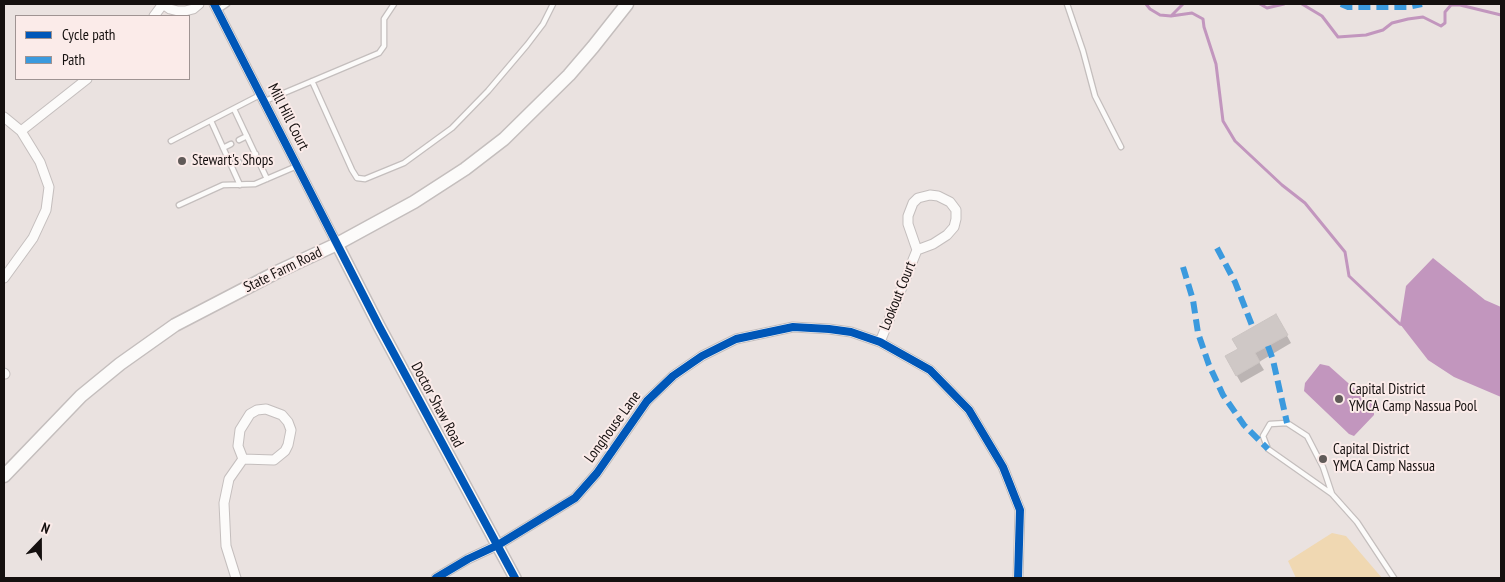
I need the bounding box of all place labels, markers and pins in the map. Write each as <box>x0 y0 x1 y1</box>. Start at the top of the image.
place label: Stewart's Shops <box>192 152 273 170</box>
marker: Stewart's Shops <box>176 155 188 167</box>
place label: Capital District YMCA Camp Nassua Pool <box>1349 381 1477 416</box>
marker: Capital District YMCA Camp Nassua Pool <box>1333 393 1345 405</box>
place label: Capital District YMCA Camp Nassua <box>1333 441 1435 476</box>
marker: Capital District YMCA Camp Nassua <box>1317 453 1329 465</box>

